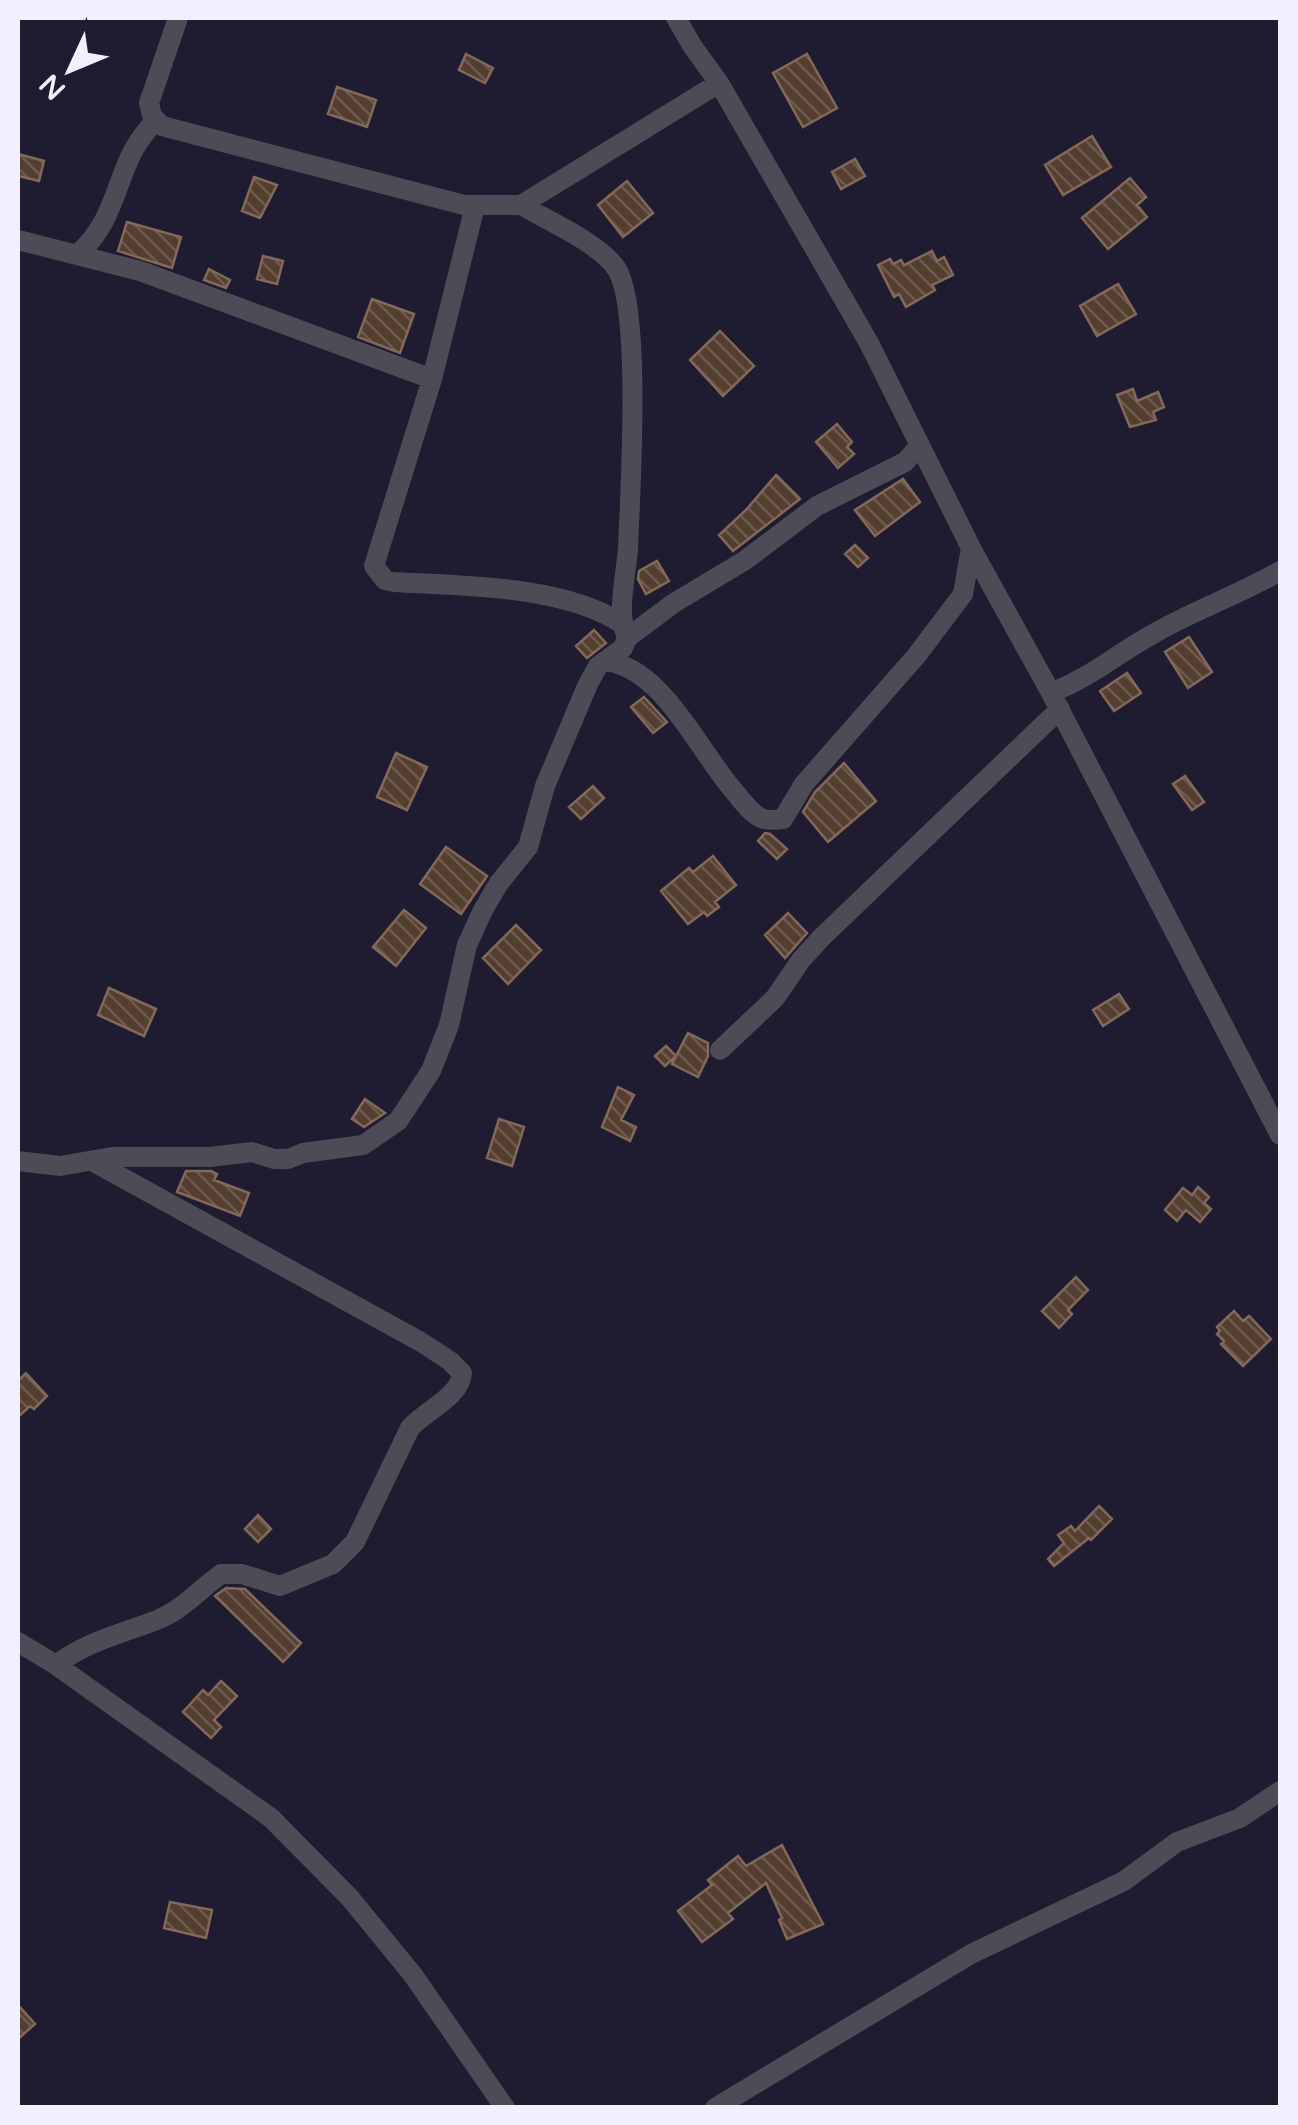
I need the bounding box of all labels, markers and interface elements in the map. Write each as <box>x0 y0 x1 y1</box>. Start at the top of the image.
north arrow <box>20 20 120 120</box>
text: N <box>33 67 73 107</box>

